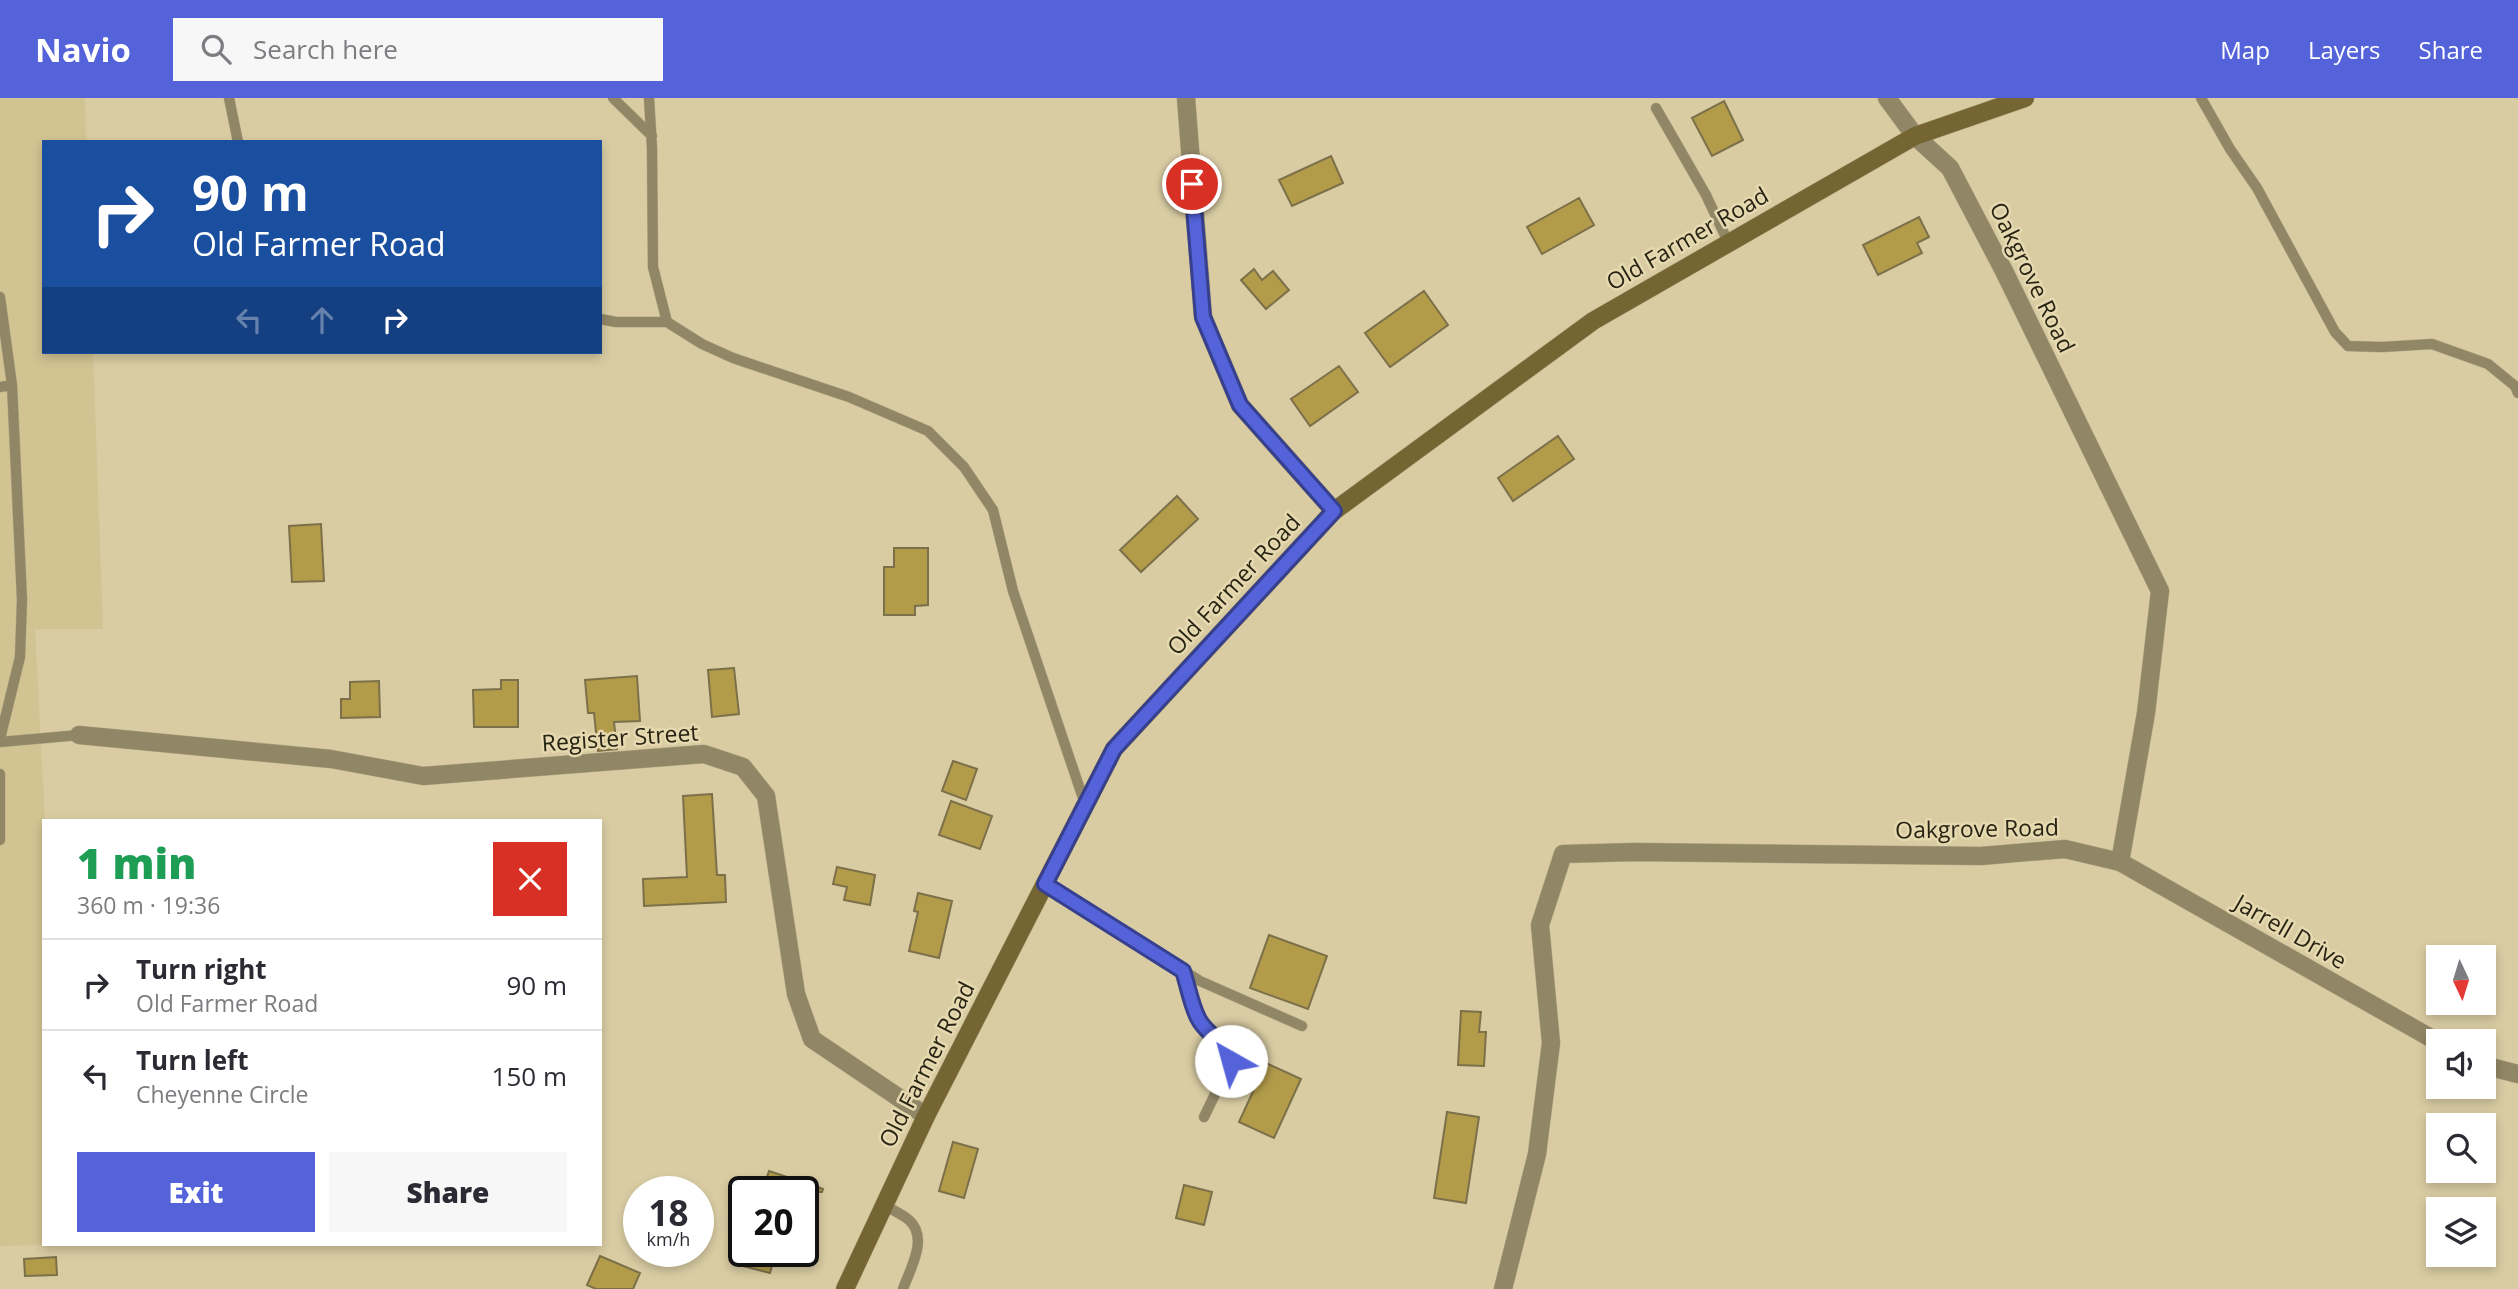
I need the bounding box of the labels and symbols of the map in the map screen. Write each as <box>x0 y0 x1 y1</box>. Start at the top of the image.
pin <box>1162 154 1222 214</box>
street label: Old Farmer Road <box>1600 179 1774 297</box>
street label: Oakgrove Road <box>1983 196 2083 358</box>
street label: Old Farmer Road <box>1159 506 1307 662</box>
street label: Register Street <box>541 716 699 758</box>
street label: Oakgrove Road <box>1895 811 2059 845</box>
street label: Jarrell Drive <box>2227 885 2353 976</box>
north arrow <box>2426 945 2496 1015</box>
street label: Old Farmer Road <box>870 976 982 1152</box>
position arrow <box>1194 1024 1268 1098</box>
speed limit sign: 20 <box>728 1176 819 1267</box>

